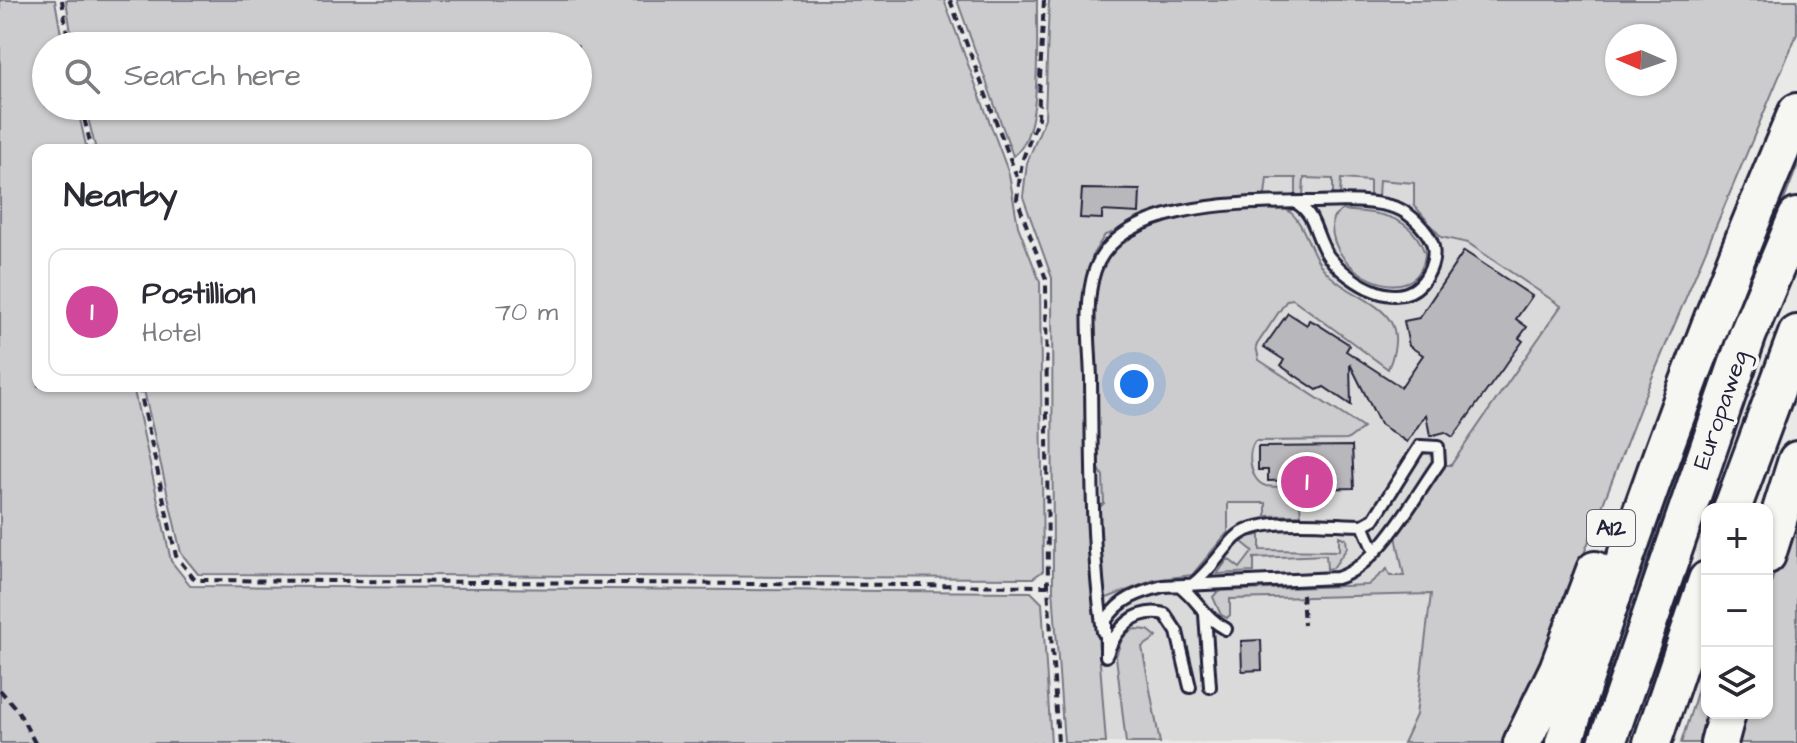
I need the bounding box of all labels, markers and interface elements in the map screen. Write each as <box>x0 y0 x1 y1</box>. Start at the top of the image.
north arrow <box>1605 24 1677 96</box>
search box <box>32 32 592 120</box>
icon: search <box>60 54 104 98</box>
text: Search here <box>124 55 301 97</box>
text: Nearby <box>64 172 178 220</box>
text: Postillion <box>142 273 256 315</box>
text: 1 <box>90 294 94 330</box>
text: 70 m <box>495 294 558 330</box>
text: Hotel <box>142 315 201 351</box>
street label: Europaweg <box>1685 346 1758 474</box>
your location <box>1114 364 1154 404</box>
pin: 1 <box>1281 452 1333 512</box>
map controls <box>1701 503 1773 719</box>
button: + <box>1701 503 1773 575</box>
road number: A12 <box>1587 510 1635 546</box>
button: − <box>1701 575 1773 647</box>
button: layers <box>1701 647 1773 719</box>

